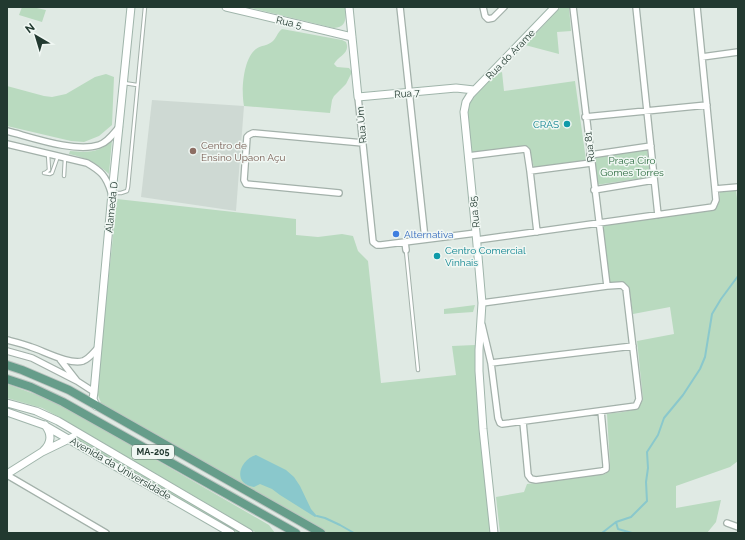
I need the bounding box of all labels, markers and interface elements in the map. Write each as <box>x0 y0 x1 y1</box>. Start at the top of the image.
street label: Rua 5 <box>275 14 303 31</box>
north arrow <box>16 16 56 56</box>
text: N <box>23 21 37 36</box>
street label: Rua do Arame <box>484 27 537 82</box>
street label: Rua 7 <box>394 87 421 100</box>
street label: Rua Um <box>354 106 369 144</box>
place label: CRAS <box>533 119 559 130</box>
marker: CRAS <box>562 119 572 129</box>
street label: Rua 81 <box>582 130 597 163</box>
place label: Centro de Ensino Upaon Açu <box>201 140 285 163</box>
marker: Centro de Ensino Upaon Açu <box>188 146 198 156</box>
park label: Praça Ciro Gomes Torres <box>600 155 664 178</box>
street label: Alameda D <box>103 181 120 233</box>
street label: Rua 85 <box>467 195 482 228</box>
marker: Alternativa <box>391 229 401 239</box>
place label: Alternativa <box>404 229 454 240</box>
place label: Centro Comercial Vinhais <box>445 245 526 268</box>
marker: Centro Comercial Vinhais <box>432 251 442 261</box>
street label: Avenida da Universidade <box>68 435 173 502</box>
road number: MA-205 <box>132 445 174 459</box>

